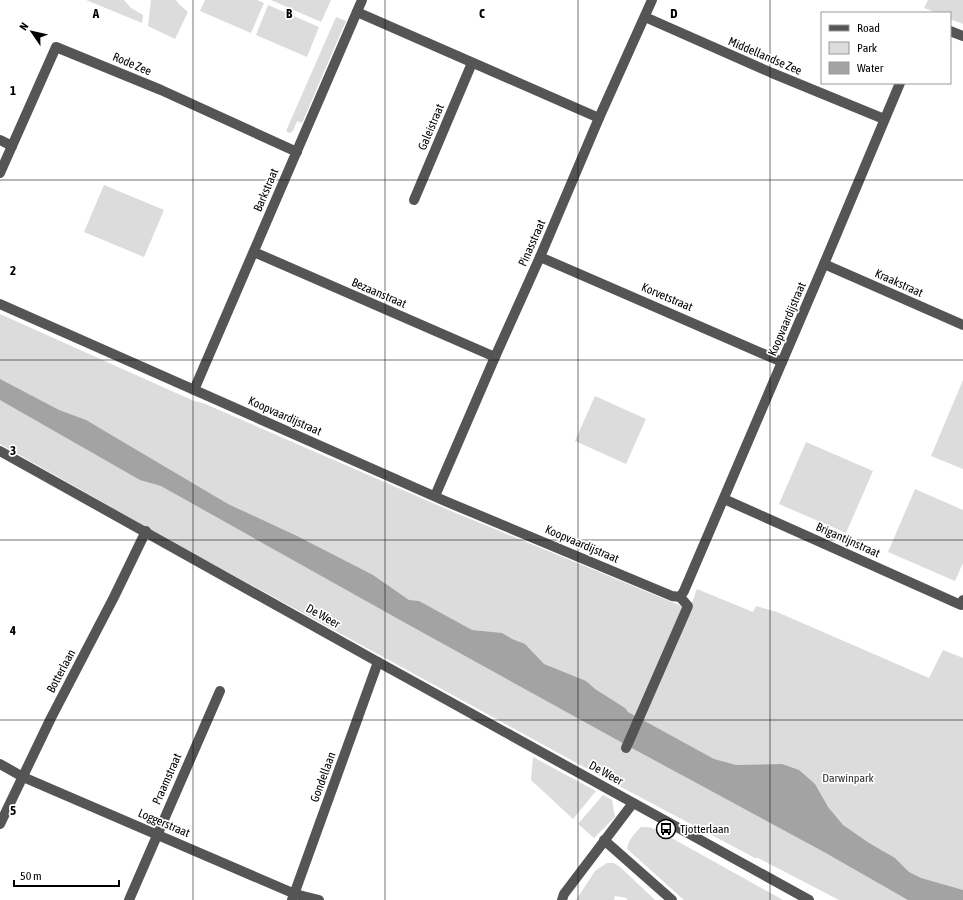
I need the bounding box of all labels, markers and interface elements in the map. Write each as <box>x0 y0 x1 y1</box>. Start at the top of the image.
text: A <box>92 6 100 21</box>
text: B <box>286 6 293 21</box>
text: C <box>479 6 485 21</box>
text: D <box>670 6 678 21</box>
north arrow <box>12 12 52 52</box>
legend <box>821 12 951 84</box>
text: N <box>17 20 31 32</box>
text: Road <box>857 21 880 35</box>
street label: Middellandse Zee <box>726 34 804 78</box>
text: Park <box>857 41 878 55</box>
street label: Rode Zee <box>111 50 153 78</box>
text: Water <box>857 61 884 75</box>
text: 1 <box>10 83 16 98</box>
street label: Galeistraat <box>415 101 447 152</box>
street label: Barkstraat <box>251 166 282 214</box>
street label: Pinasstraat <box>516 217 549 269</box>
text: 2 <box>10 263 16 278</box>
street label: Kraakstraat <box>873 266 926 300</box>
street label: Bezaanstraat <box>350 275 409 311</box>
street label: Koopvaardijstraat <box>765 279 809 358</box>
street label: Korvetstraat <box>639 280 695 314</box>
street label: Koopvaardijstraat <box>246 394 324 439</box>
text: 3 <box>10 443 16 458</box>
street label: Brigantijnstraat <box>814 520 883 561</box>
street label: Koopvaardijstraat <box>543 522 622 566</box>
street label: De Weer <box>304 601 343 631</box>
text: 4 <box>9 623 16 638</box>
street label: Botterlaan <box>44 647 78 695</box>
street label: Gondellaan <box>307 750 339 804</box>
street label: Praamstraat <box>150 751 185 807</box>
street label: De Weer <box>587 758 626 788</box>
park label: Darwinpark <box>822 771 875 785</box>
text: 5 <box>10 803 16 818</box>
street label: Loggerstraat <box>136 806 192 840</box>
bus stop icon: Tjotterlaan <box>655 818 677 840</box>
place label: Tjotterlaan <box>680 822 729 836</box>
scale bar <box>14 862 119 888</box>
text: 50 m <box>20 869 42 883</box>

